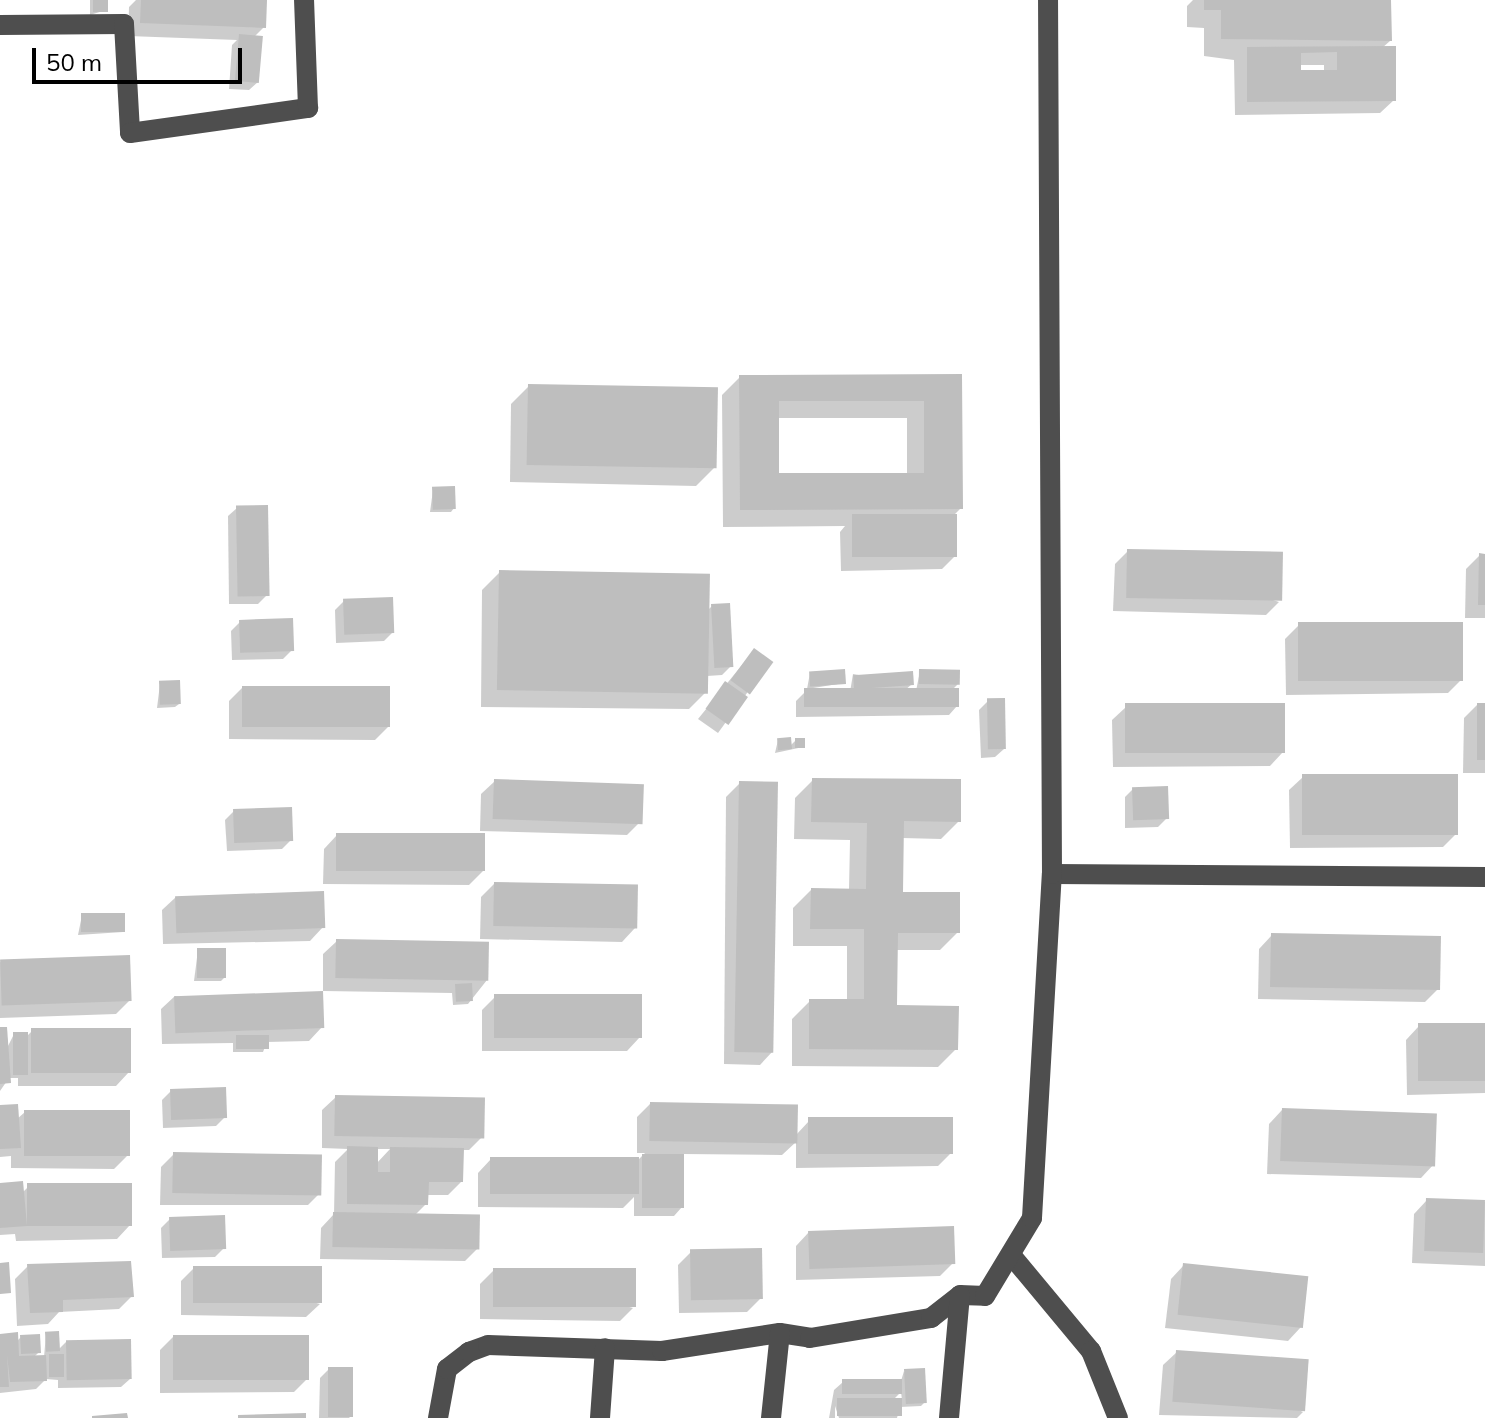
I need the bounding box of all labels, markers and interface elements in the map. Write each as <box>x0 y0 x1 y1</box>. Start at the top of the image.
scale bar <box>36 32 246 82</box>
text: 50 m <box>46 47 102 77</box>

